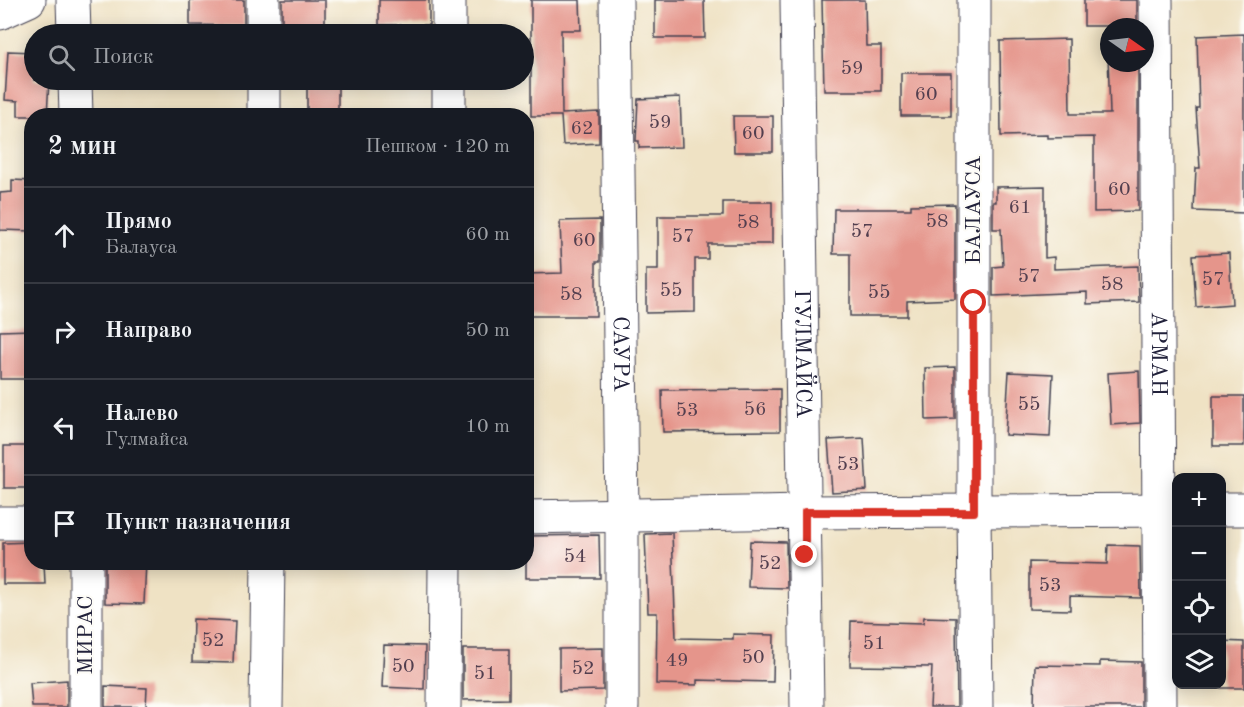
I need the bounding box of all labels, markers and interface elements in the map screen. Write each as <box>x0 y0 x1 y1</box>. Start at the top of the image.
north arrow <box>1100 18 1154 72</box>
search box <box>24 24 534 90</box>
icon: search <box>45 41 78 74</box>
text: Поиск <box>93 46 154 68</box>
house number: 59 <box>840 59 864 79</box>
house number: 60 <box>914 85 938 105</box>
house number: 59 <box>648 113 672 133</box>
house number: 62 <box>570 119 594 139</box>
house number: 60 <box>741 124 765 144</box>
text: 2 мин <box>48 134 117 160</box>
text: Пешком · 120 m <box>365 137 510 157</box>
street label: БАЛАУСА <box>963 155 985 265</box>
house number: 60 <box>1107 180 1131 200</box>
house number: 61 <box>1008 198 1032 218</box>
text: Прямо <box>105 211 172 233</box>
house number: 58 <box>925 212 949 232</box>
house number: 58 <box>736 213 760 233</box>
icon: ahead <box>48 219 81 252</box>
house number: 57 <box>850 222 874 242</box>
text: 60 m <box>465 225 510 245</box>
house number: 57 <box>671 227 695 247</box>
house number: 60 <box>572 231 596 251</box>
text: Балауса <box>105 238 177 258</box>
house number: 57 <box>1017 267 1041 287</box>
house number: 57 <box>1201 270 1225 290</box>
house number: 58 <box>1100 275 1124 295</box>
house number: 55 <box>659 281 683 301</box>
house number: 55 <box>867 283 891 303</box>
house number: 58 <box>559 285 583 305</box>
street label: ГУЛМАЙСА <box>790 289 817 419</box>
route start <box>960 289 986 315</box>
street label: АРМАН <box>1147 312 1169 396</box>
icon: right <box>48 315 81 348</box>
street label: САУРА <box>609 316 632 392</box>
text: Направо <box>105 320 192 342</box>
text: 50 m <box>465 321 510 341</box>
house number: 55 <box>1017 395 1041 415</box>
house number: 56 <box>743 400 767 420</box>
house number: 53 <box>675 401 699 421</box>
text: Налево <box>105 403 178 425</box>
icon: left <box>48 411 81 444</box>
text: 10 m <box>465 417 510 437</box>
text: Гулмайса <box>105 430 188 450</box>
house number: 53 <box>836 455 860 475</box>
map controls <box>1172 473 1226 689</box>
button: + <box>1172 473 1226 527</box>
icon: arrive <box>48 507 81 540</box>
text: Пункт назначения <box>105 512 291 534</box>
button: − <box>1172 527 1226 581</box>
route end <box>791 541 817 567</box>
house number: 54 <box>563 547 587 567</box>
house number: 52 <box>758 554 782 574</box>
house number: 53 <box>1038 576 1062 596</box>
button: locate <box>1172 581 1226 635</box>
street label: МИРАС <box>75 595 97 675</box>
house number: 52 <box>201 631 225 651</box>
house number: 51 <box>862 634 886 654</box>
button: layers <box>1172 635 1226 689</box>
house number: 50 <box>741 648 765 668</box>
house number: 49 <box>665 651 689 671</box>
house number: 50 <box>391 657 415 677</box>
house number: 52 <box>571 659 595 679</box>
house number: 51 <box>473 664 497 684</box>

